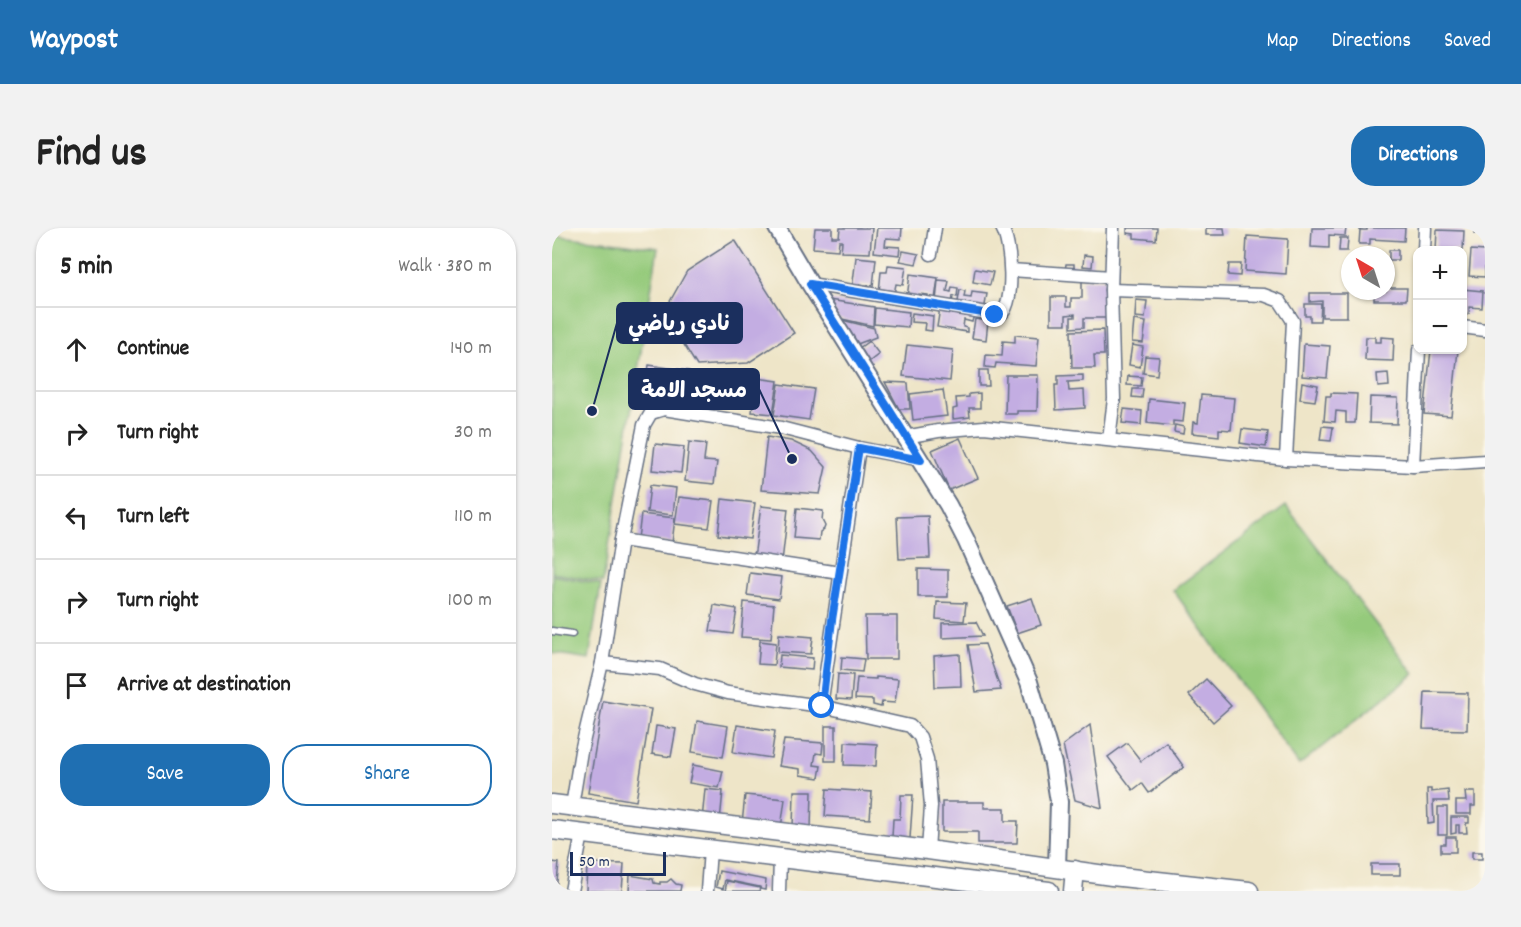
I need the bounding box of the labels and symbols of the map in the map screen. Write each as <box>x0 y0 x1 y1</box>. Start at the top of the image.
north arrow <box>1341 246 1395 300</box>
route end <box>981 301 1007 327</box>
callout: نادي رياضي <box>617 303 742 343</box>
text: نادي رياضي <box>628 310 730 342</box>
callout: مسجد الامة <box>629 369 759 409</box>
text: مسجد الامة <box>641 377 747 408</box>
route start <box>808 692 834 718</box>
scale bar <box>570 849 666 876</box>

